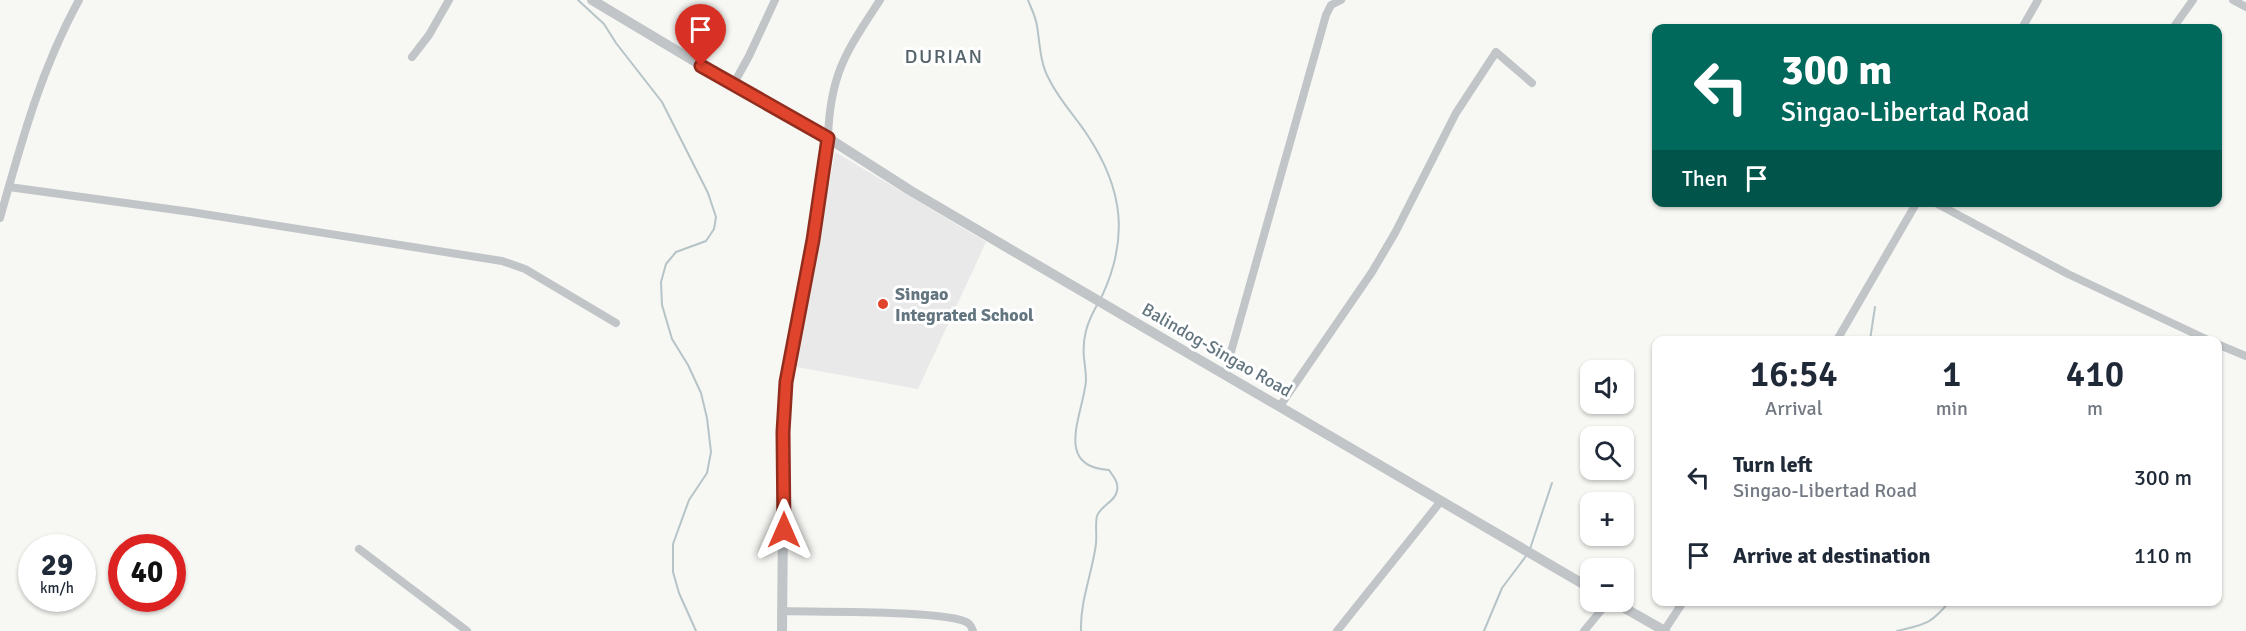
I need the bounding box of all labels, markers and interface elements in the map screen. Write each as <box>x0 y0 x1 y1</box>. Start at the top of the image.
pin <box>675 4 726 66</box>
icon: arrive <box>684 13 717 46</box>
district label: DURIAN <box>904 44 984 69</box>
text: 300 m <box>1781 45 1892 96</box>
icon: left <box>1682 48 1760 126</box>
text: Singao-Libertad Road <box>1781 96 2030 129</box>
icon: arrive <box>1740 162 1773 195</box>
text: Then <box>1682 165 1728 192</box>
place label: Singao Integrated School <box>895 283 1034 326</box>
marker: Singao Integrated School <box>876 297 890 311</box>
street label: Balindog-Singao Road <box>1138 298 1296 402</box>
text: 16:54 <box>1750 352 1838 397</box>
text: 1 <box>1942 352 1962 397</box>
text: 410 <box>2066 352 2124 397</box>
map controls <box>1580 360 1634 612</box>
button: sound <box>1580 360 1634 414</box>
text: Arrival <box>1765 396 1823 421</box>
text: min <box>1936 396 1968 421</box>
text: m <box>2087 396 2103 421</box>
button: search <box>1580 426 1634 480</box>
text: Turn left <box>1733 451 1813 478</box>
icon: left <box>1682 461 1715 494</box>
text: 300 m <box>2134 464 2192 491</box>
text: Singao-Libertad Road <box>1733 478 1917 503</box>
button: + <box>1580 492 1634 546</box>
position arrow <box>752 498 816 562</box>
speed limit sign: 40 <box>108 534 186 612</box>
icon: arrive <box>1682 539 1715 572</box>
text: Arrive at destination <box>1733 542 1930 569</box>
text: 110 m <box>2134 542 2192 569</box>
text: 29 <box>41 547 73 584</box>
button: − <box>1580 558 1634 612</box>
text: km/h <box>40 579 74 597</box>

